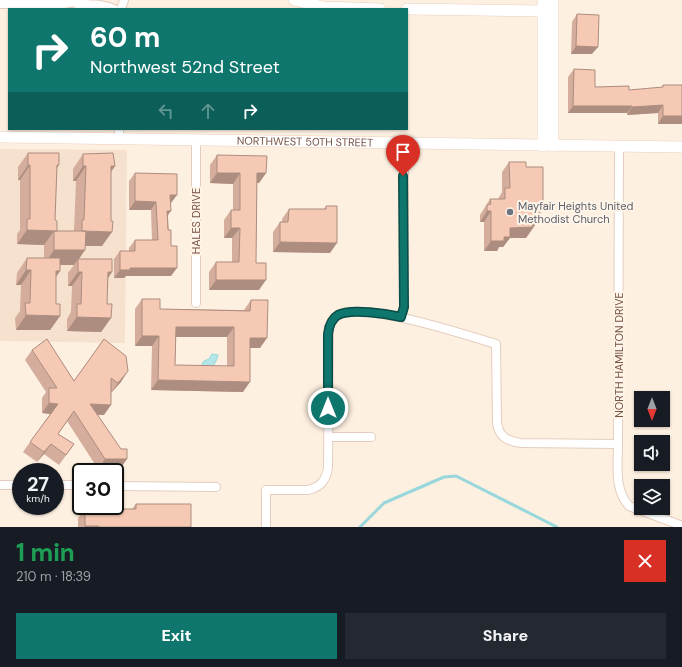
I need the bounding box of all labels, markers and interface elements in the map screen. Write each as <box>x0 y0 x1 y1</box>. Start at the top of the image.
text: 60 m <box>90 19 160 56</box>
icon: right <box>24 24 76 76</box>
text: Northwest 52nd Street <box>90 55 280 79</box>
icon: left <box>155 100 177 122</box>
icon: ahead <box>197 100 219 122</box>
icon: right <box>239 100 261 122</box>
street label: NORTHWEST 50TH STREET <box>237 133 373 149</box>
pin <box>386 135 420 176</box>
icon: arrive <box>392 141 414 163</box>
street label: HALES DRIVE <box>189 188 203 254</box>
place label: Mayfair Heights United Methodist Church <box>518 199 633 226</box>
marker: Mayfair Heights United Methodist Church <box>505 207 515 217</box>
street label: NORTH HAMILTON DRIVE <box>612 292 626 418</box>
position arrow <box>307 387 349 429</box>
north arrow <box>634 391 670 427</box>
map controls <box>634 391 670 515</box>
button: sound <box>634 435 670 471</box>
speed limit sign: 30 <box>72 463 124 515</box>
text: 27 <box>27 471 49 497</box>
button: layers <box>634 479 670 515</box>
text: km/h <box>26 492 50 505</box>
text: 1 min <box>16 537 75 568</box>
button: close <box>624 540 666 582</box>
text: 210 m · 18:39 <box>16 568 91 585</box>
button: Exit <box>16 613 337 659</box>
button: Share <box>345 613 666 659</box>

